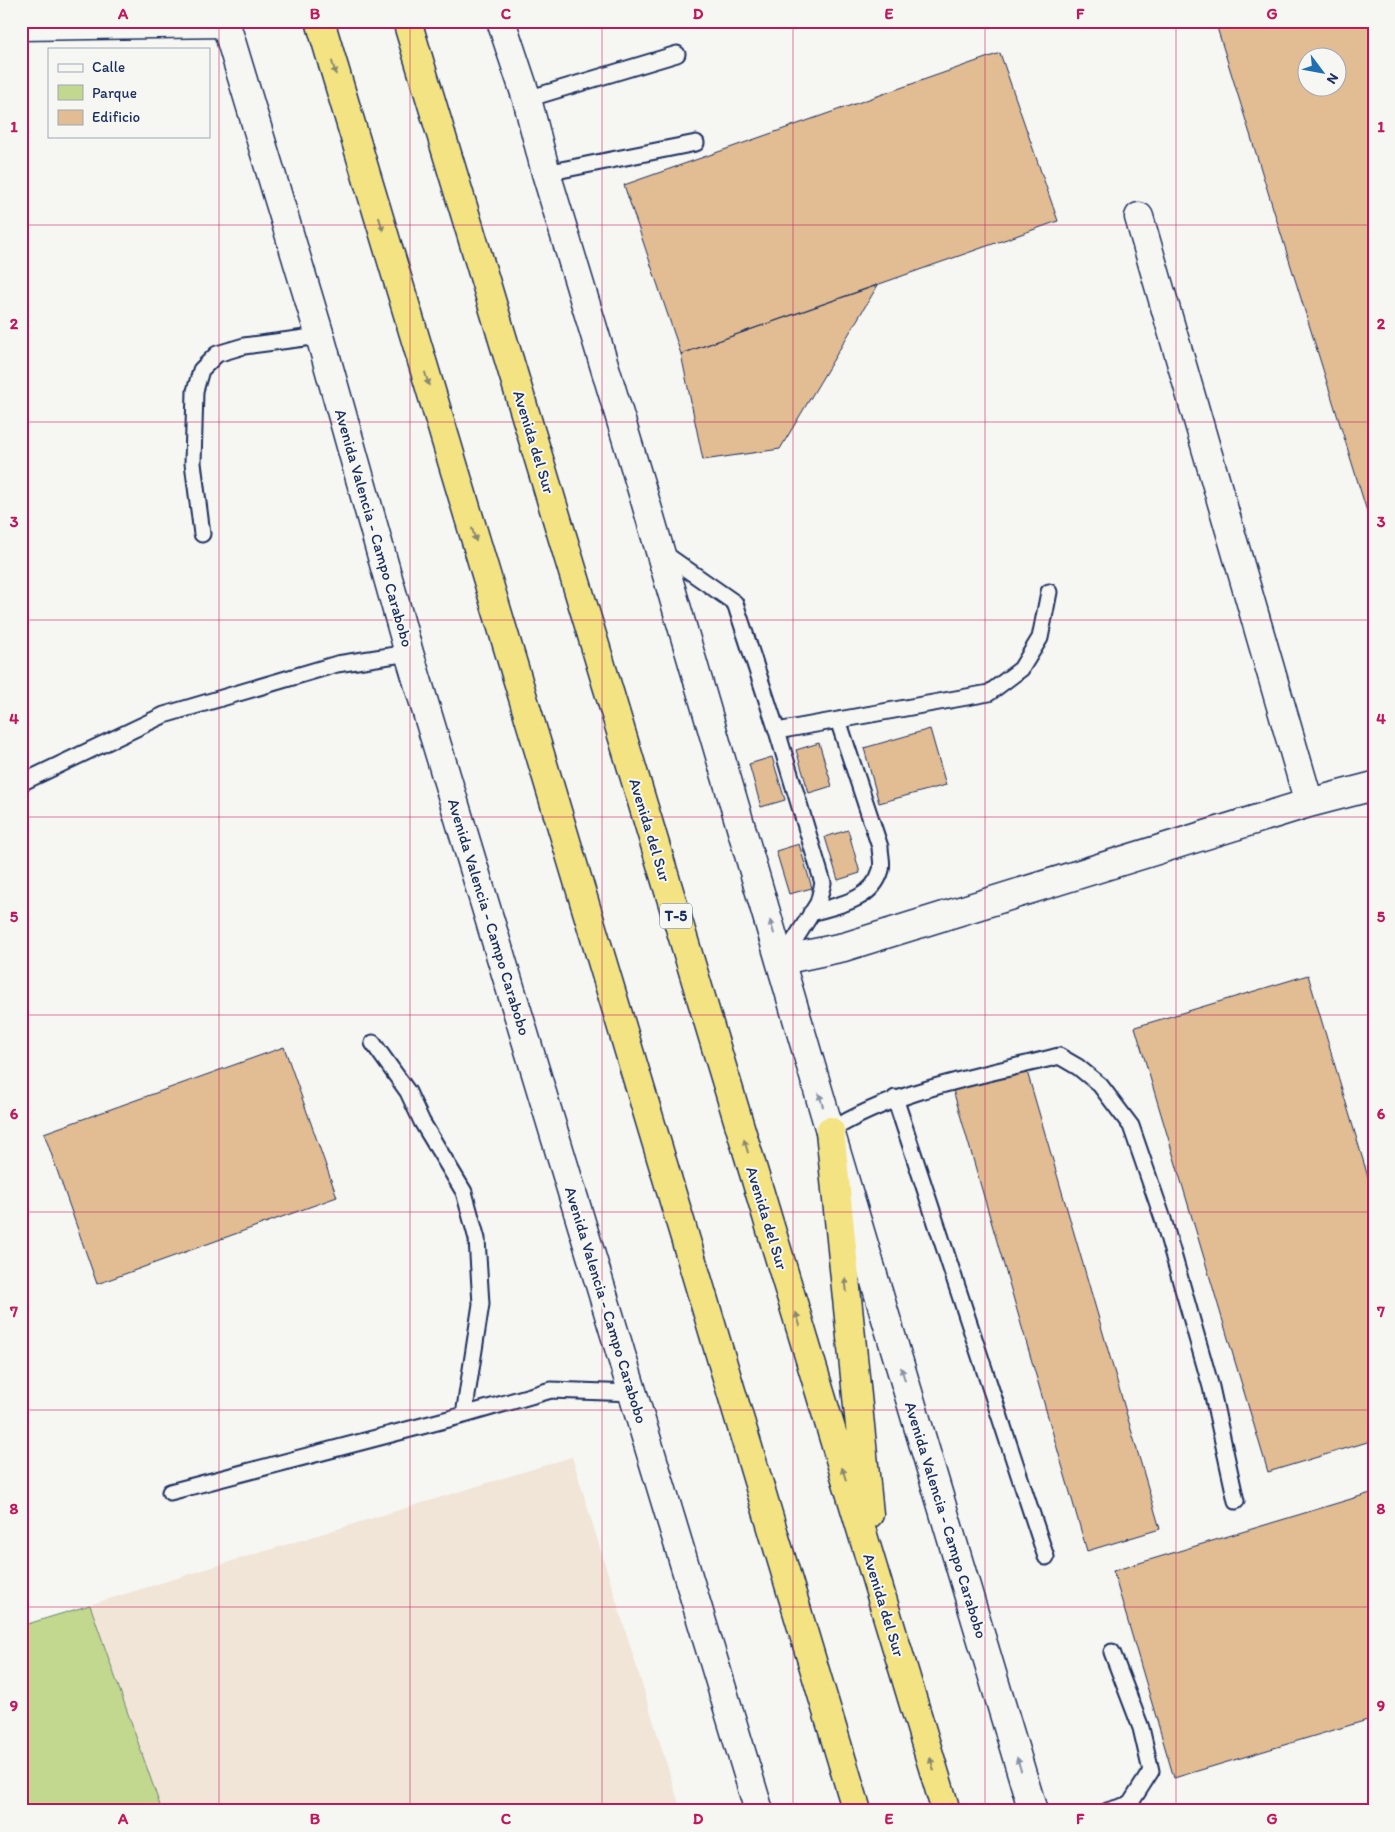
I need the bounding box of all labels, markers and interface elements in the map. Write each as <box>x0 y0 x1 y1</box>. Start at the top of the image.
text: A <box>117 4 129 23</box>
text: B <box>310 4 321 23</box>
text: C <box>501 4 512 23</box>
text: D <box>693 4 704 23</box>
text: E <box>885 4 894 23</box>
text: F <box>1076 4 1085 23</box>
text: G <box>1266 4 1278 23</box>
legend <box>48 48 210 138</box>
north arrow <box>1298 48 1348 98</box>
text: Calle <box>92 58 125 76</box>
one-way arrow <box>331 61 339 76</box>
text: N <box>1323 70 1342 87</box>
text: Parque <box>92 84 137 102</box>
text: Edificio <box>92 108 140 126</box>
text: 1 <box>10 117 18 136</box>
text: 1 <box>1377 117 1385 136</box>
one-way arrow <box>377 216 385 231</box>
text: 2 <box>10 314 19 333</box>
text: 2 <box>1377 314 1386 333</box>
one-way arrow <box>424 372 432 387</box>
street label: Avenida del Sur <box>509 388 559 496</box>
street label: Avenida Valencia - Campo Carabobo <box>331 407 417 649</box>
text: 3 <box>10 512 19 531</box>
text: 3 <box>1377 512 1386 531</box>
one-way arrow <box>471 528 479 543</box>
text: 4 <box>9 709 19 728</box>
text: 4 <box>1376 709 1386 728</box>
street label: Avenida del Sur <box>625 776 675 884</box>
street label: Avenida Valencia - Campo Carabobo <box>444 796 534 1038</box>
road number: T-5 <box>660 904 692 928</box>
text: 5 <box>10 907 19 926</box>
text: 5 <box>1377 907 1386 926</box>
one-way arrow <box>767 920 775 935</box>
one-way arrow <box>817 1093 825 1108</box>
text: 6 <box>10 1104 19 1123</box>
text: 6 <box>1377 1104 1386 1123</box>
one-way arrow <box>741 1139 749 1154</box>
street label: Avenida del Sur <box>742 1164 792 1272</box>
street label: Avenida Valencia - Campo Carabobo <box>561 1184 651 1426</box>
one-way arrow <box>842 1277 850 1293</box>
text: 7 <box>9 1302 18 1321</box>
text: 7 <box>1376 1302 1385 1321</box>
one-way arrow <box>793 1311 801 1326</box>
one-way arrow <box>898 1366 906 1381</box>
street label: Avenida Valencia - Campo Carabobo <box>901 1399 991 1641</box>
one-way arrow <box>840 1467 848 1482</box>
text: 8 <box>10 1499 19 1518</box>
text: 8 <box>1377 1499 1386 1518</box>
street label: Avenida del Sur <box>859 1551 909 1659</box>
text: 9 <box>10 1696 18 1715</box>
text: 9 <box>1377 1696 1385 1715</box>
one-way arrow <box>927 1756 935 1771</box>
one-way arrow <box>1015 1756 1023 1771</box>
text: A <box>117 1809 129 1828</box>
text: B <box>310 1809 321 1828</box>
text: C <box>501 1809 512 1828</box>
text: D <box>693 1809 704 1828</box>
text: E <box>885 1809 894 1828</box>
text: F <box>1076 1809 1085 1828</box>
text: G <box>1266 1809 1278 1828</box>

